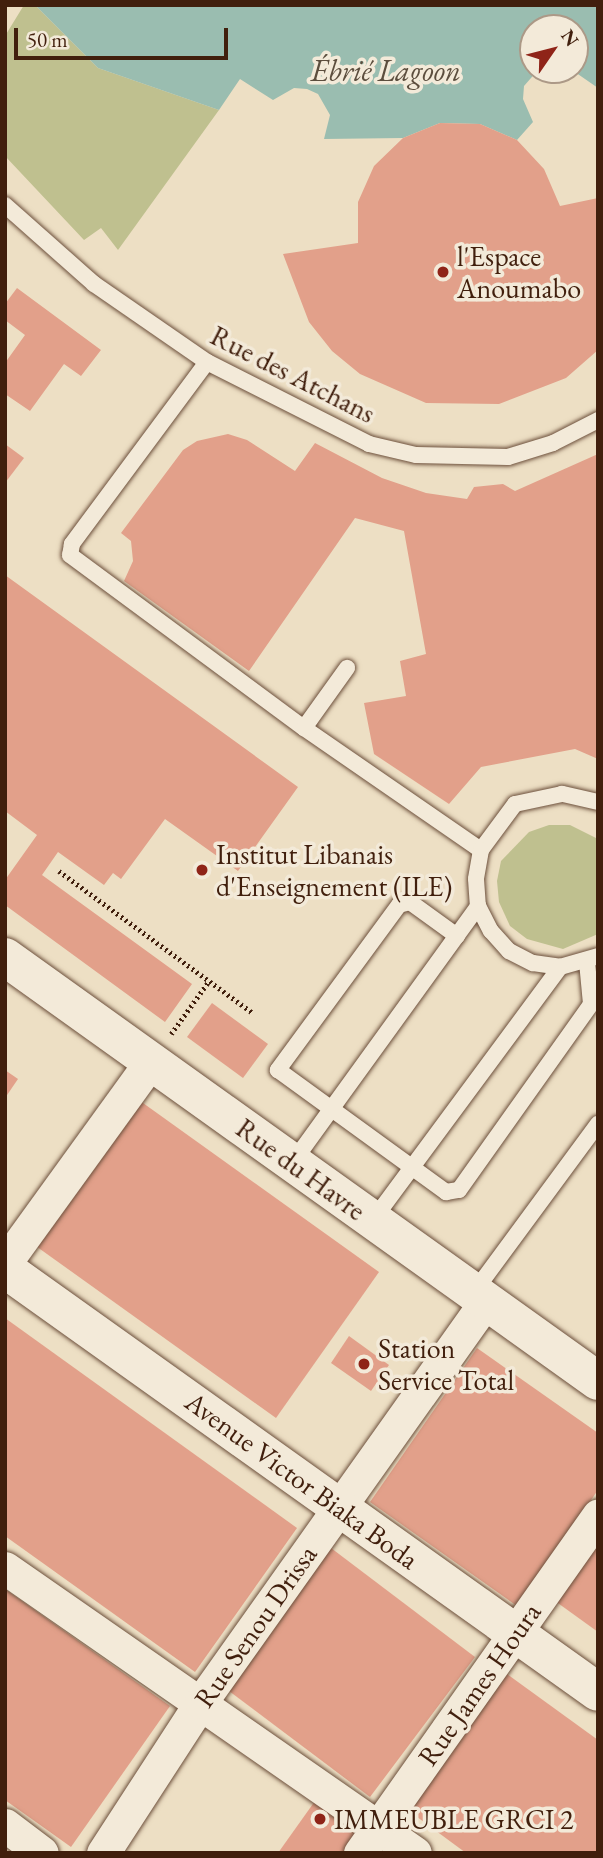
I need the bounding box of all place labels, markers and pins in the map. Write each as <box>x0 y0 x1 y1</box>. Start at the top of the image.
place label: l'Espace Anoumabo <box>457 239 581 305</box>
marker: l'Espace Anoumabo <box>435 264 451 280</box>
place label: Institut Libanais d'Enseignement (ILE) <box>216 837 452 903</box>
marker: Institut Libanais d'Enseignement (ILE) <box>194 862 210 878</box>
place label: Station Service Total <box>378 1331 514 1397</box>
marker: Station Service Total <box>356 1356 372 1372</box>
place label: IMMEUBLE GRCI 2 <box>334 1802 573 1836</box>
marker: IMMEUBLE GRCI 2 <box>312 1811 328 1827</box>

